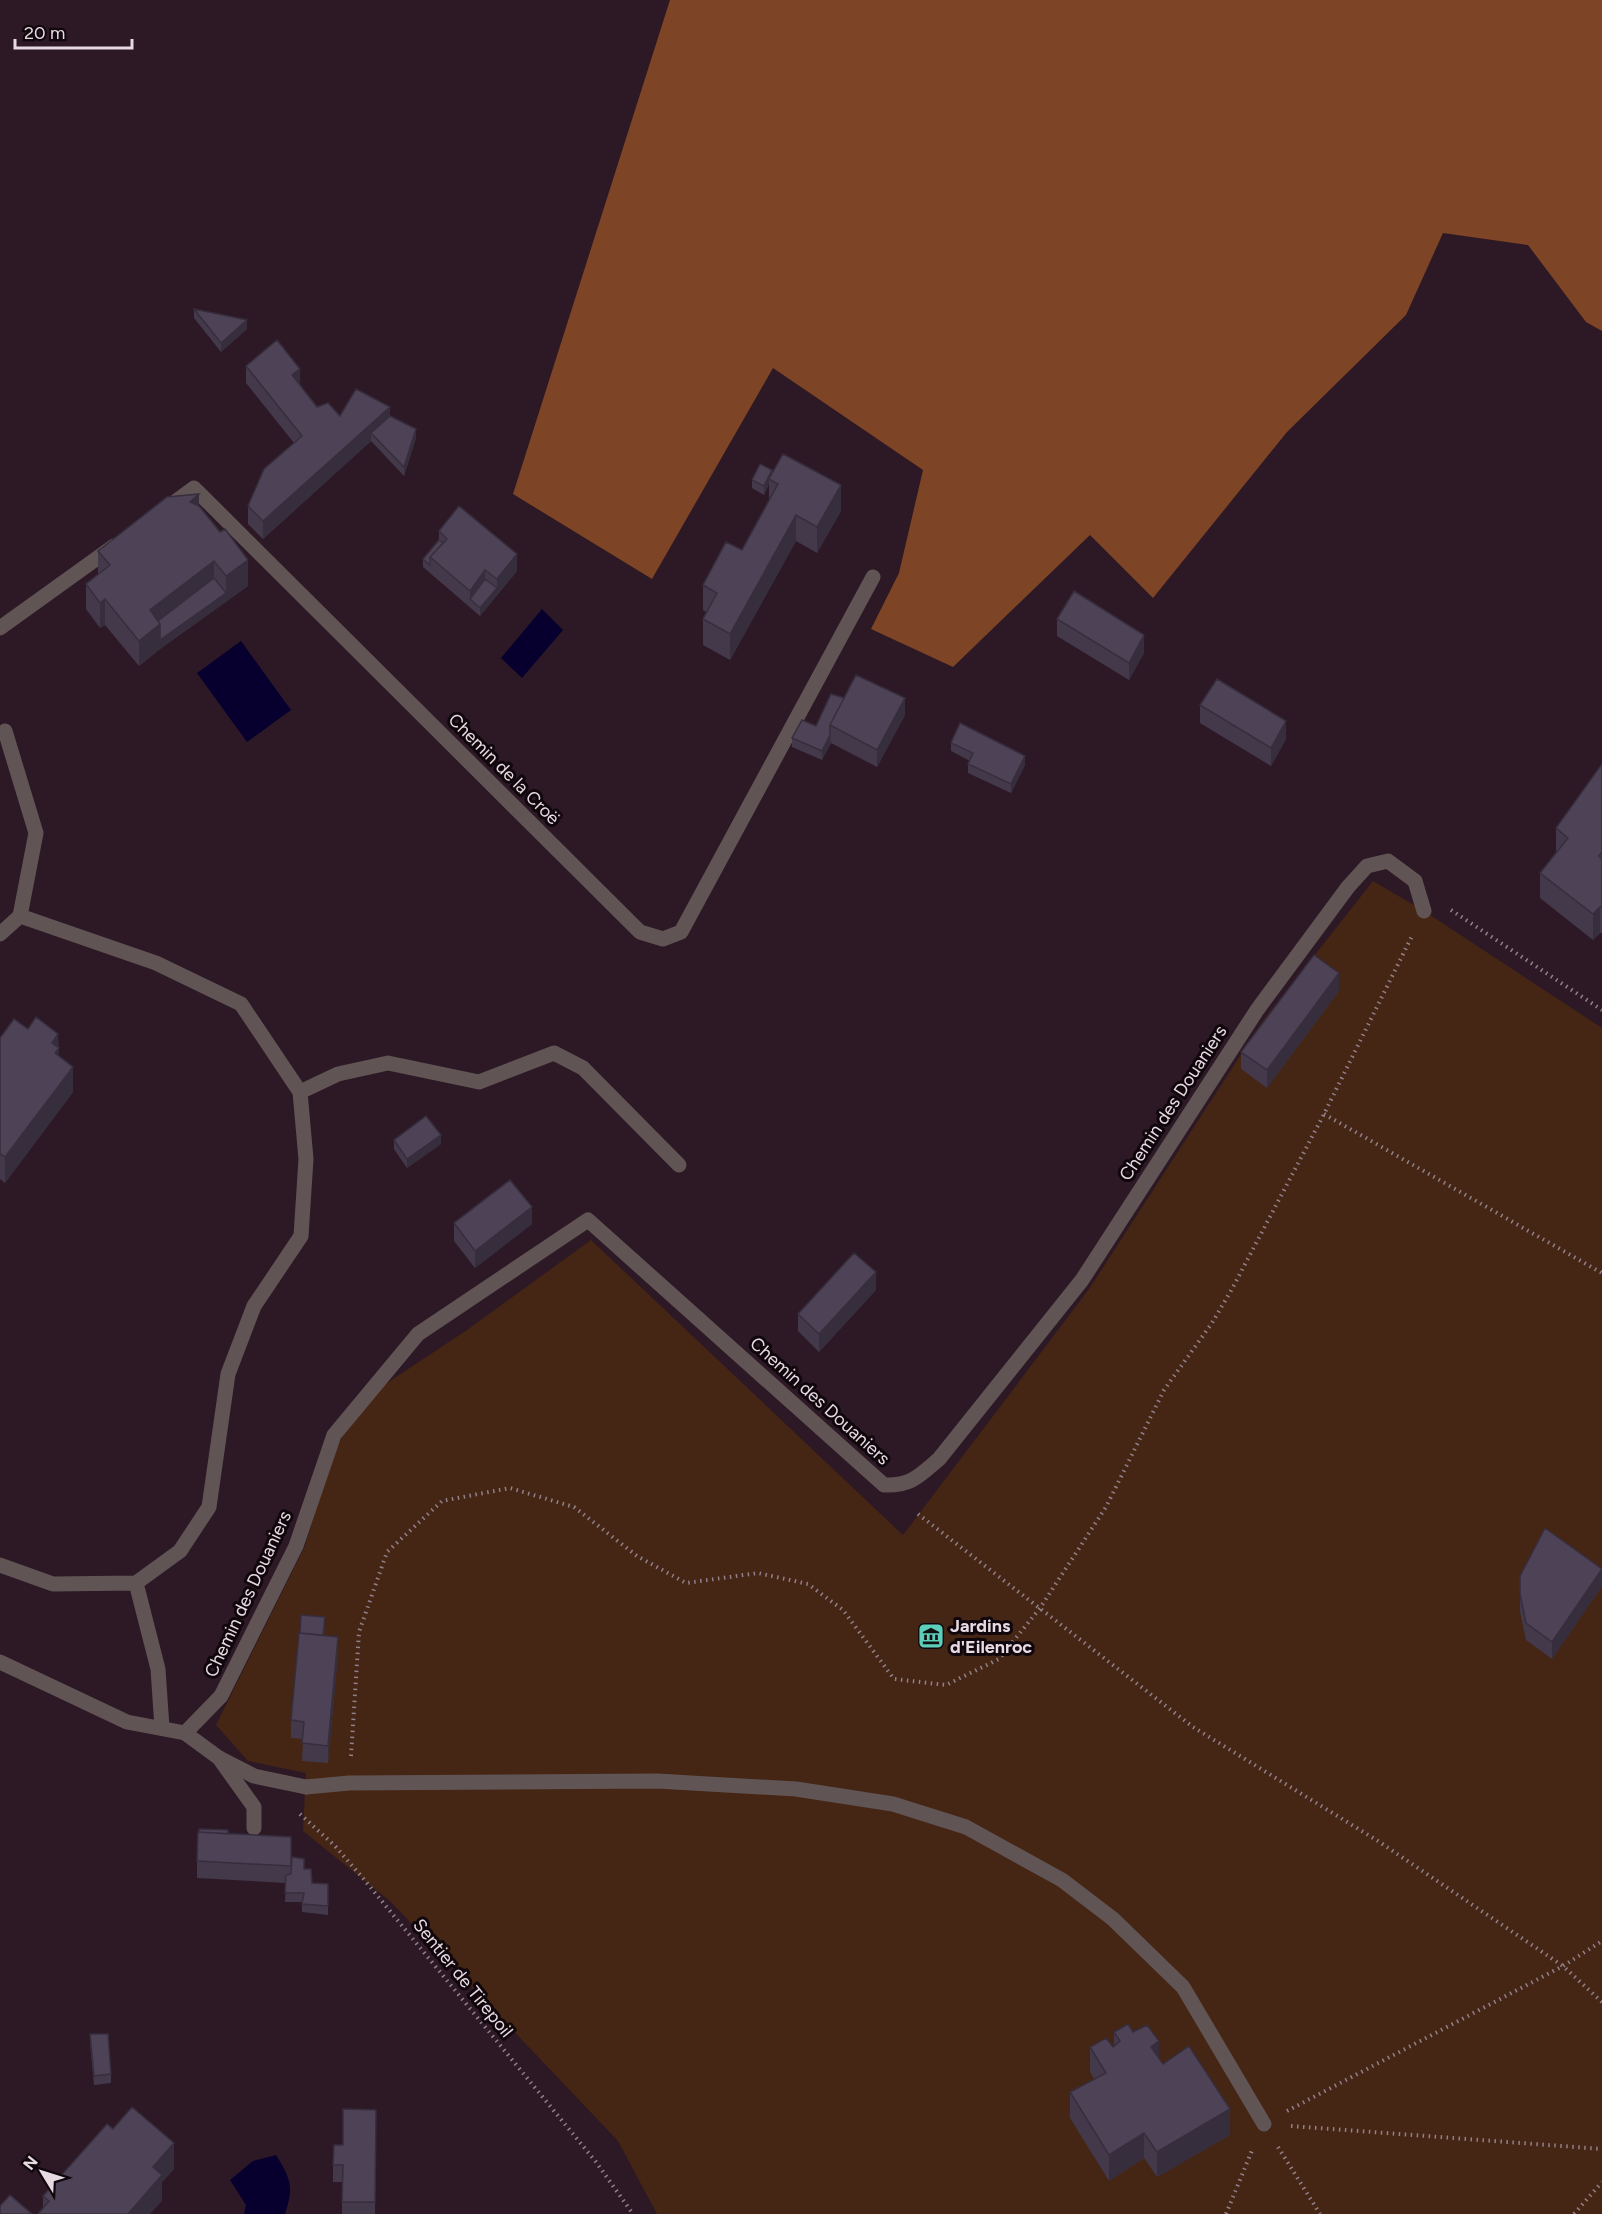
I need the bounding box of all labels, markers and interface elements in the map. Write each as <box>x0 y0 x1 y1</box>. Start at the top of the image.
scale bar <box>15 12 132 50</box>
text: 20 m <box>24 22 65 44</box>
street label: Chemin de la Croë <box>444 709 564 829</box>
street label: Chemin des Douaniers <box>1115 1021 1231 1185</box>
street label: Chemin des Douaniers <box>746 1332 894 1470</box>
street label: Chemin des Douaniers <box>200 1508 296 1680</box>
place label: Jardins d'Eilenroc <box>950 1615 1032 1658</box>
museum icon: Jardins d'Eilenroc <box>916 1621 946 1651</box>
street label: Sentier de Tirepoil <box>408 1914 518 2042</box>
north arrow <box>12 2142 72 2202</box>
text: N <box>19 2152 42 2174</box>

